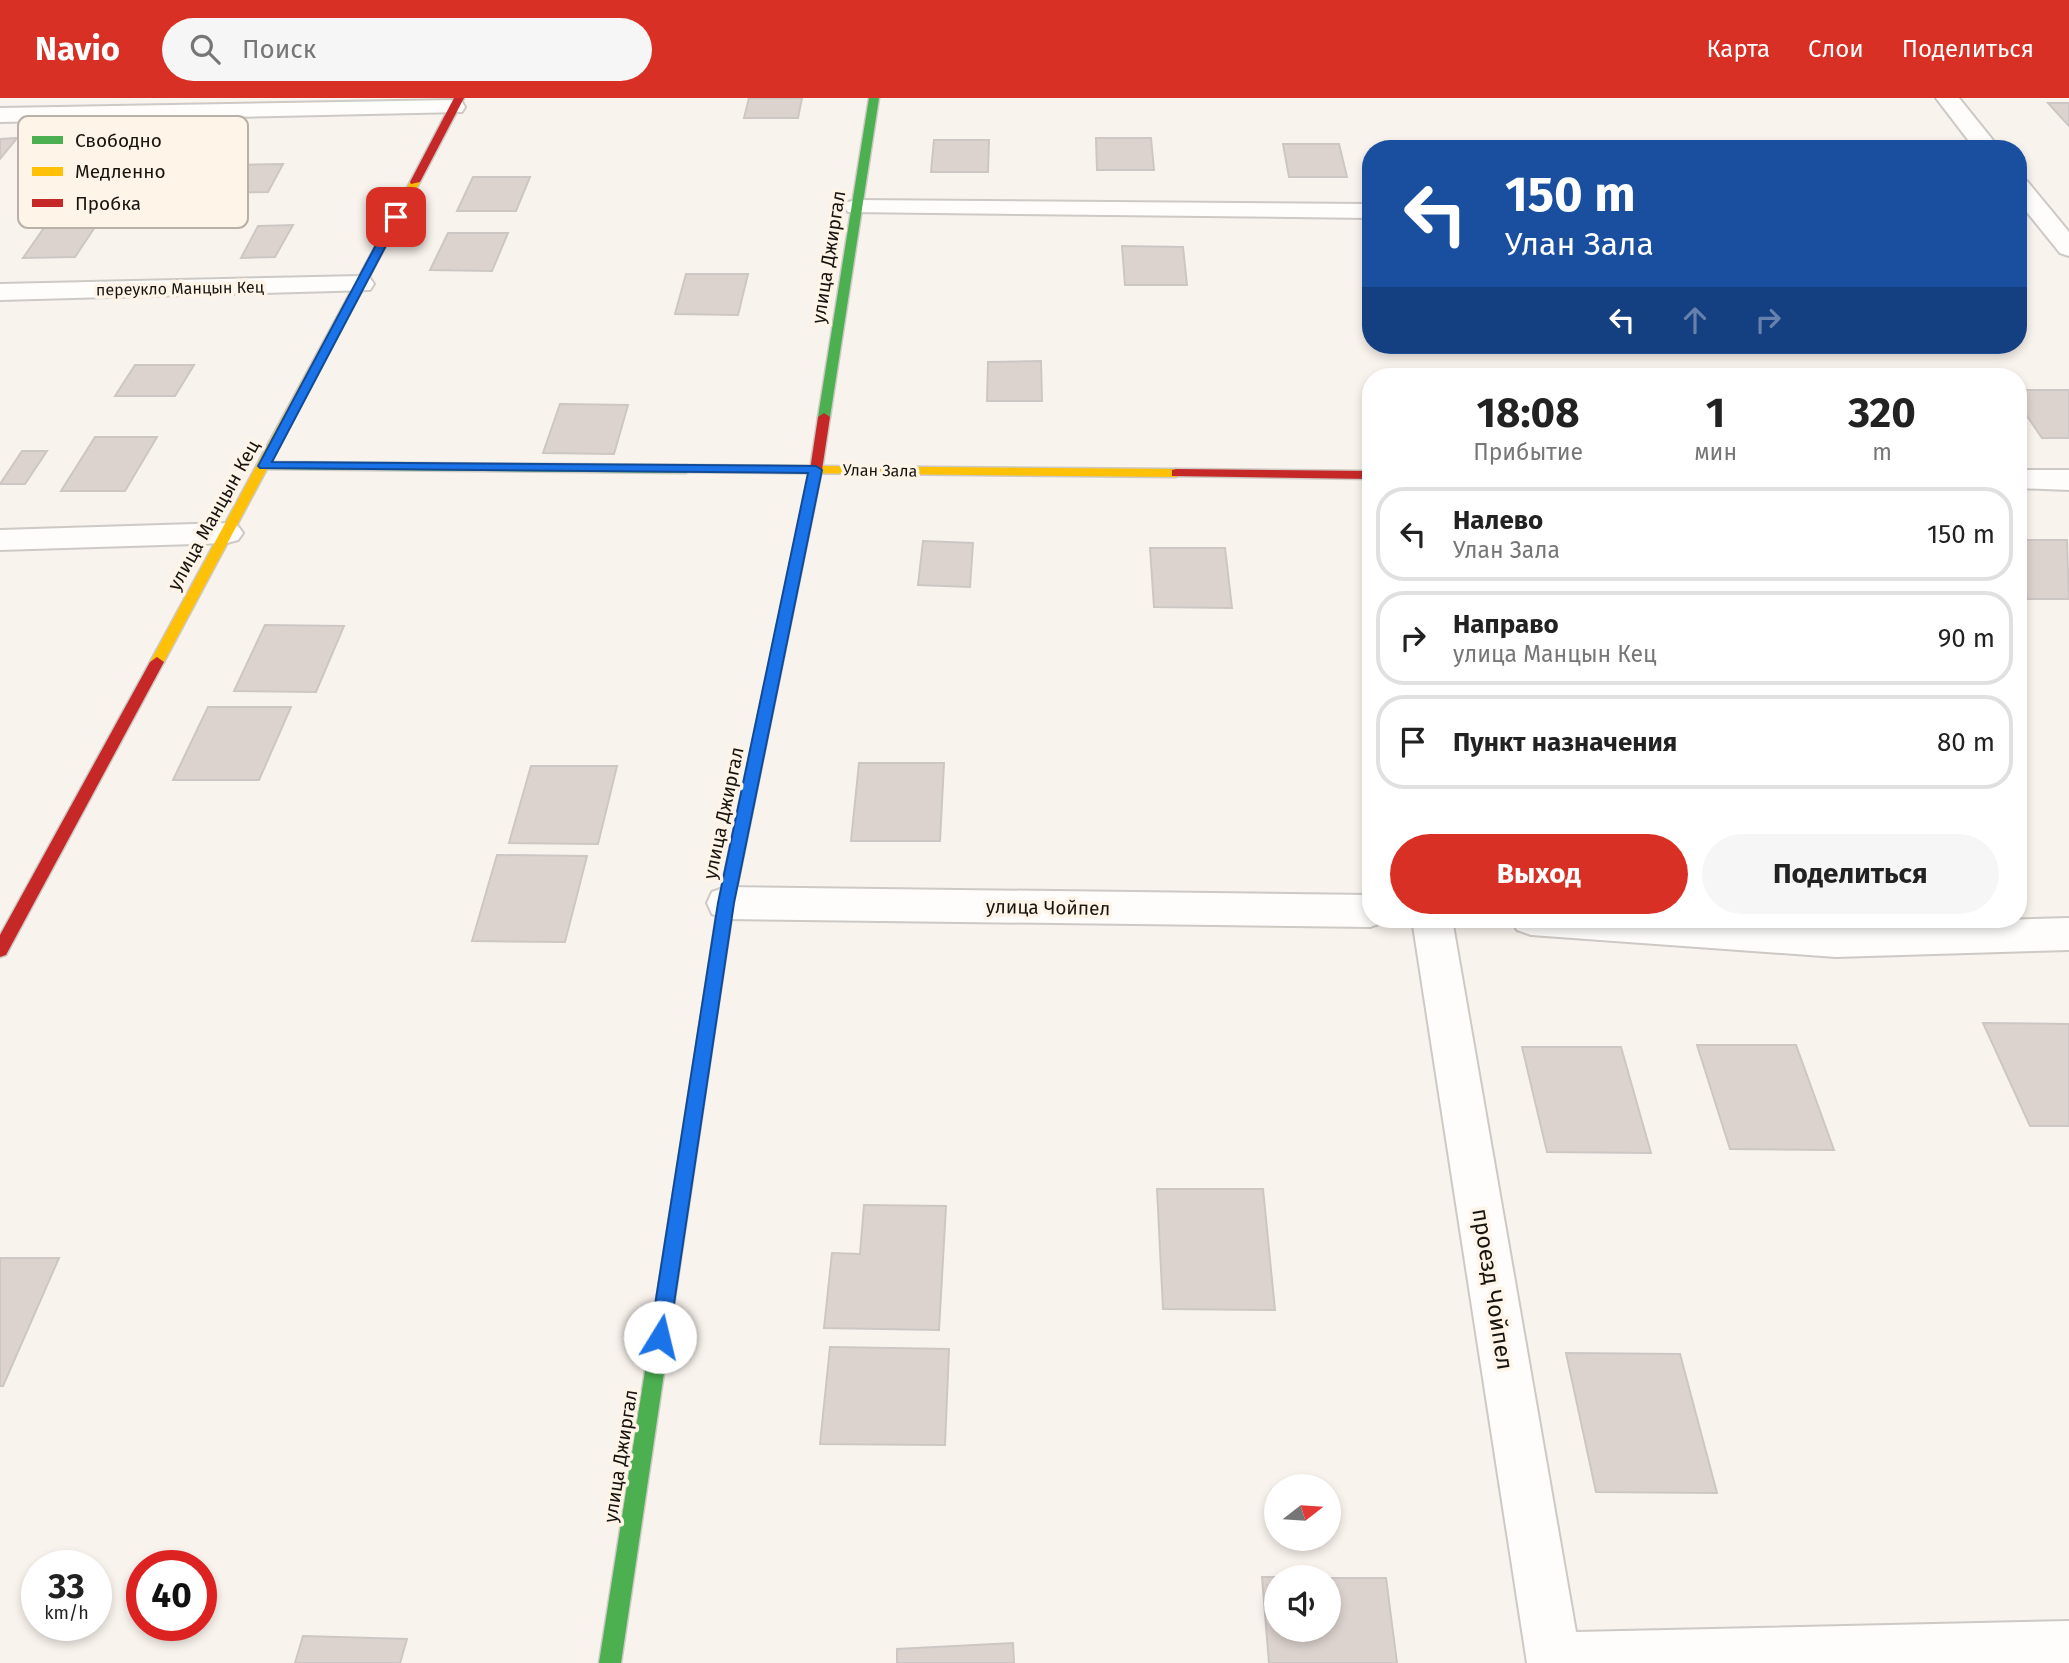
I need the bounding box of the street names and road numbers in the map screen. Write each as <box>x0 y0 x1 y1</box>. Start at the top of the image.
street label: улица Джиргал <box>807 189 850 325</box>
street label: переукло Манцын Кец <box>96 278 265 299</box>
street label: улица Манцын Кец <box>163 436 264 594</box>
street label: Улан Зала <box>843 460 917 481</box>
street label: улица Джиргал <box>698 745 749 881</box>
street label: улица Чойпел <box>986 895 1110 920</box>
street label: проезд Чойпел <box>1466 1206 1520 1372</box>
street label: улица Джиргал <box>599 1388 642 1524</box>

